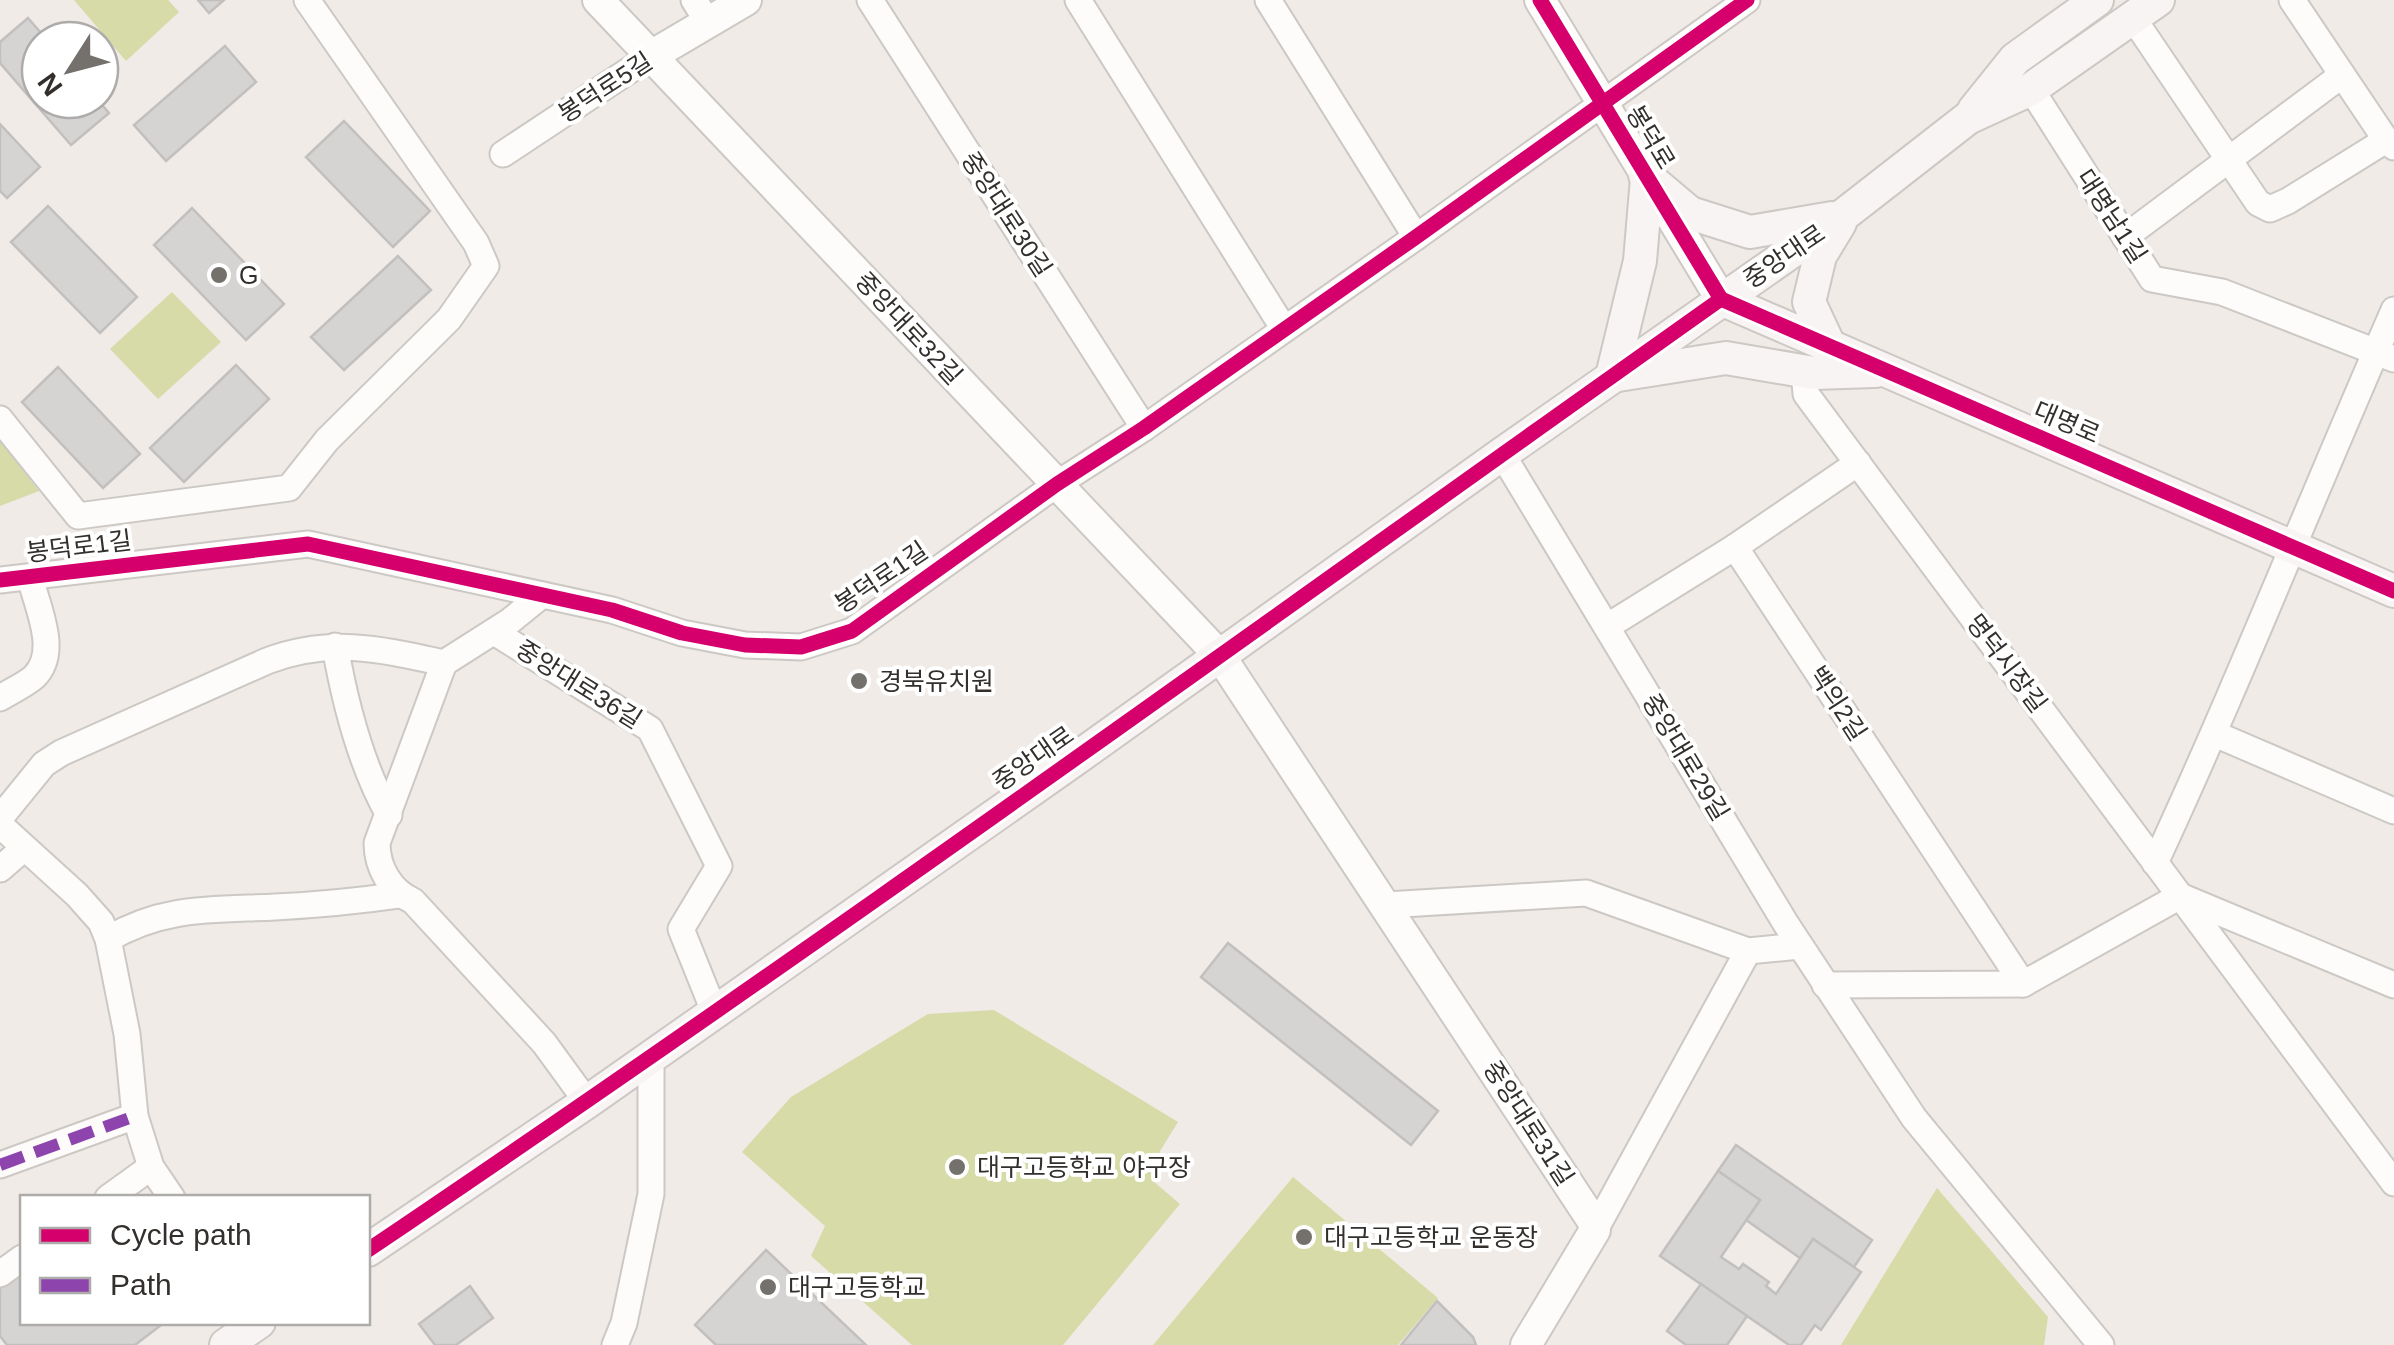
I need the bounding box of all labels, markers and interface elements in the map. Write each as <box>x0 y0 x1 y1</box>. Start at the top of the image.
north arrow <box>20 20 120 120</box>
street label: 봉덕로5길 <box>553 46 657 128</box>
text: N <box>32 67 69 102</box>
street label: 봉덕로 <box>1621 100 1681 174</box>
street label: 중앙대로30길 <box>956 146 1058 282</box>
street label: 대명남1길 <box>2071 164 2153 268</box>
street label: 중앙대로 <box>1738 219 1830 293</box>
place label: G <box>239 261 258 289</box>
marker: G <box>208 264 230 286</box>
street label: 중앙대로32길 <box>850 266 968 390</box>
street label: 대명로 <box>2030 396 2104 448</box>
street label: 봉덕로1길 <box>25 526 133 566</box>
street label: 봉덕로1길 <box>829 536 933 618</box>
street label: 명덕시장길 <box>1961 609 2053 717</box>
street label: 중앙대로36길 <box>511 634 647 734</box>
street label: 백의2길 <box>1804 661 1872 745</box>
place label: 경북유치원 <box>879 667 994 695</box>
marker: 경북유치원 <box>848 670 870 692</box>
street label: 중앙대로29길 <box>1637 689 1735 825</box>
street label: 중앙대로 <box>987 720 1079 796</box>
street label: 중앙대로31길 <box>1478 1055 1580 1191</box>
place label: 대구고등학교 야구장 <box>977 1153 1191 1181</box>
marker: 대구고등학교 야구장 <box>946 1156 968 1178</box>
legend <box>20 1195 370 1325</box>
text: Cycle path <box>110 1218 252 1251</box>
place label: 대구고등학교 운동장 <box>1324 1223 1538 1251</box>
marker: 대구고등학교 운동장 <box>1293 1226 1315 1248</box>
text: Path <box>110 1268 172 1301</box>
place label: 대구고등학교 <box>788 1273 926 1301</box>
marker: 대구고등학교 <box>757 1276 779 1298</box>

